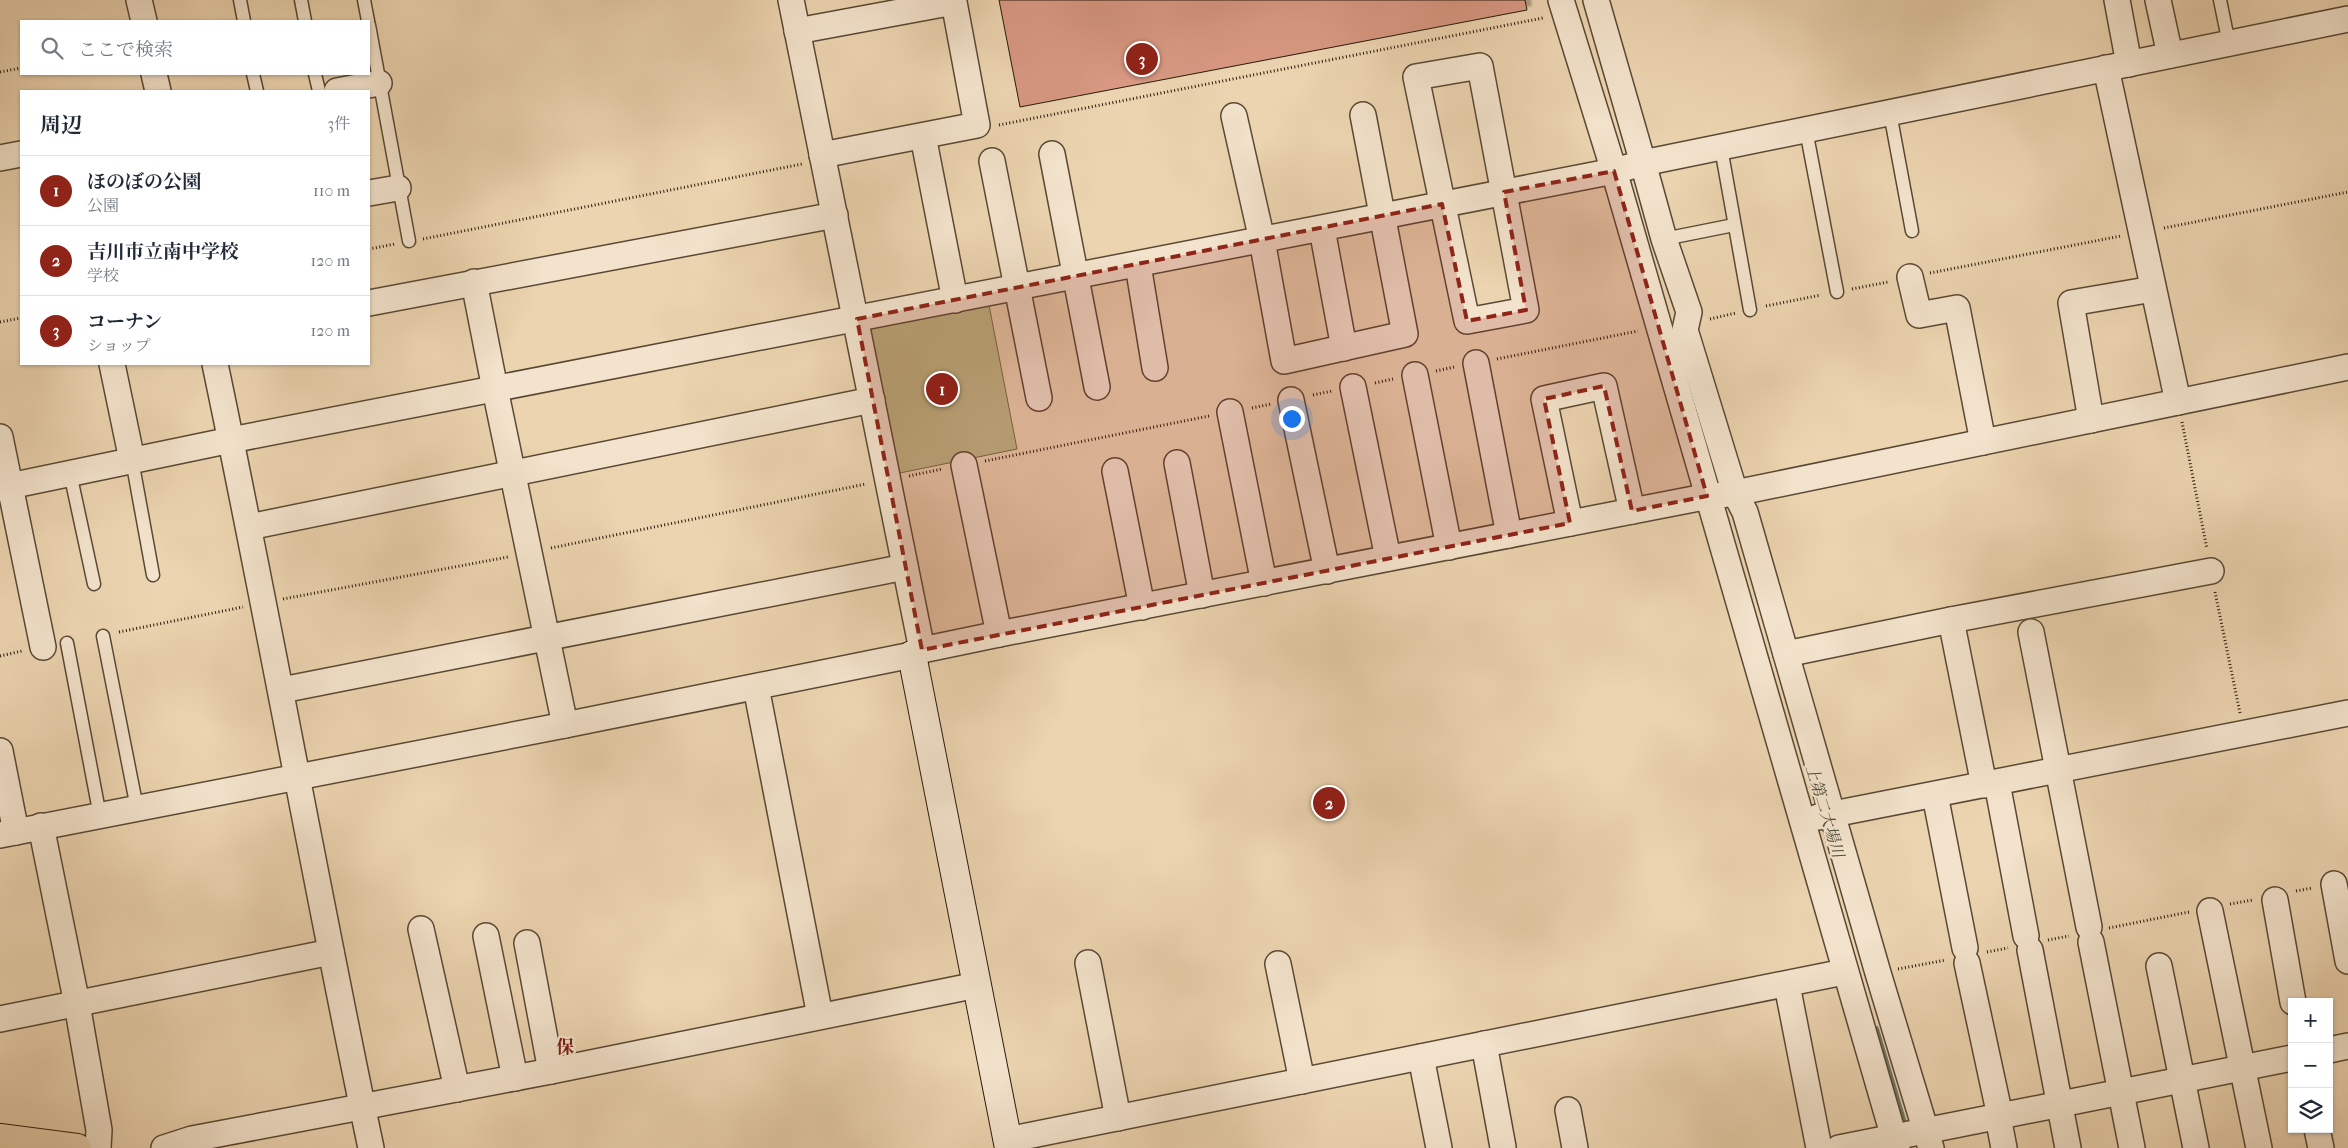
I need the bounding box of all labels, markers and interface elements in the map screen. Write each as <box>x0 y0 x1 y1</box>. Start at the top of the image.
search box <box>20 20 370 75</box>
icon: search <box>38 34 66 62</box>
text: ここで検索 <box>78 39 173 61</box>
pin: 3 <box>1126 40 1158 78</box>
text: 周辺 <box>40 113 82 137</box>
text: 3件 <box>327 114 350 133</box>
text: ほのぼの公園 <box>87 171 201 193</box>
text: 1 <box>53 181 59 200</box>
text: 110 m <box>313 181 350 200</box>
text: 公園 <box>87 196 119 215</box>
text: 吉川市立南中学校 <box>87 241 239 263</box>
text: 2 <box>52 251 60 270</box>
text: 120 m <box>311 251 350 270</box>
text: 学校 <box>87 266 119 285</box>
text: コーナン <box>87 311 162 333</box>
text: 3 <box>53 321 59 340</box>
text: 120 m <box>311 321 350 340</box>
text: ショップ <box>87 336 151 355</box>
pin: 1 <box>926 370 958 408</box>
your location <box>1279 406 1305 432</box>
water label: 上第二大場川 <box>1802 762 1849 862</box>
pin: 2 <box>1313 784 1345 822</box>
map controls <box>2288 998 2333 1133</box>
button: + <box>2288 998 2333 1043</box>
district label: 保 <box>556 1037 574 1058</box>
button: − <box>2288 1043 2333 1088</box>
button: layers <box>2288 1088 2333 1133</box>

